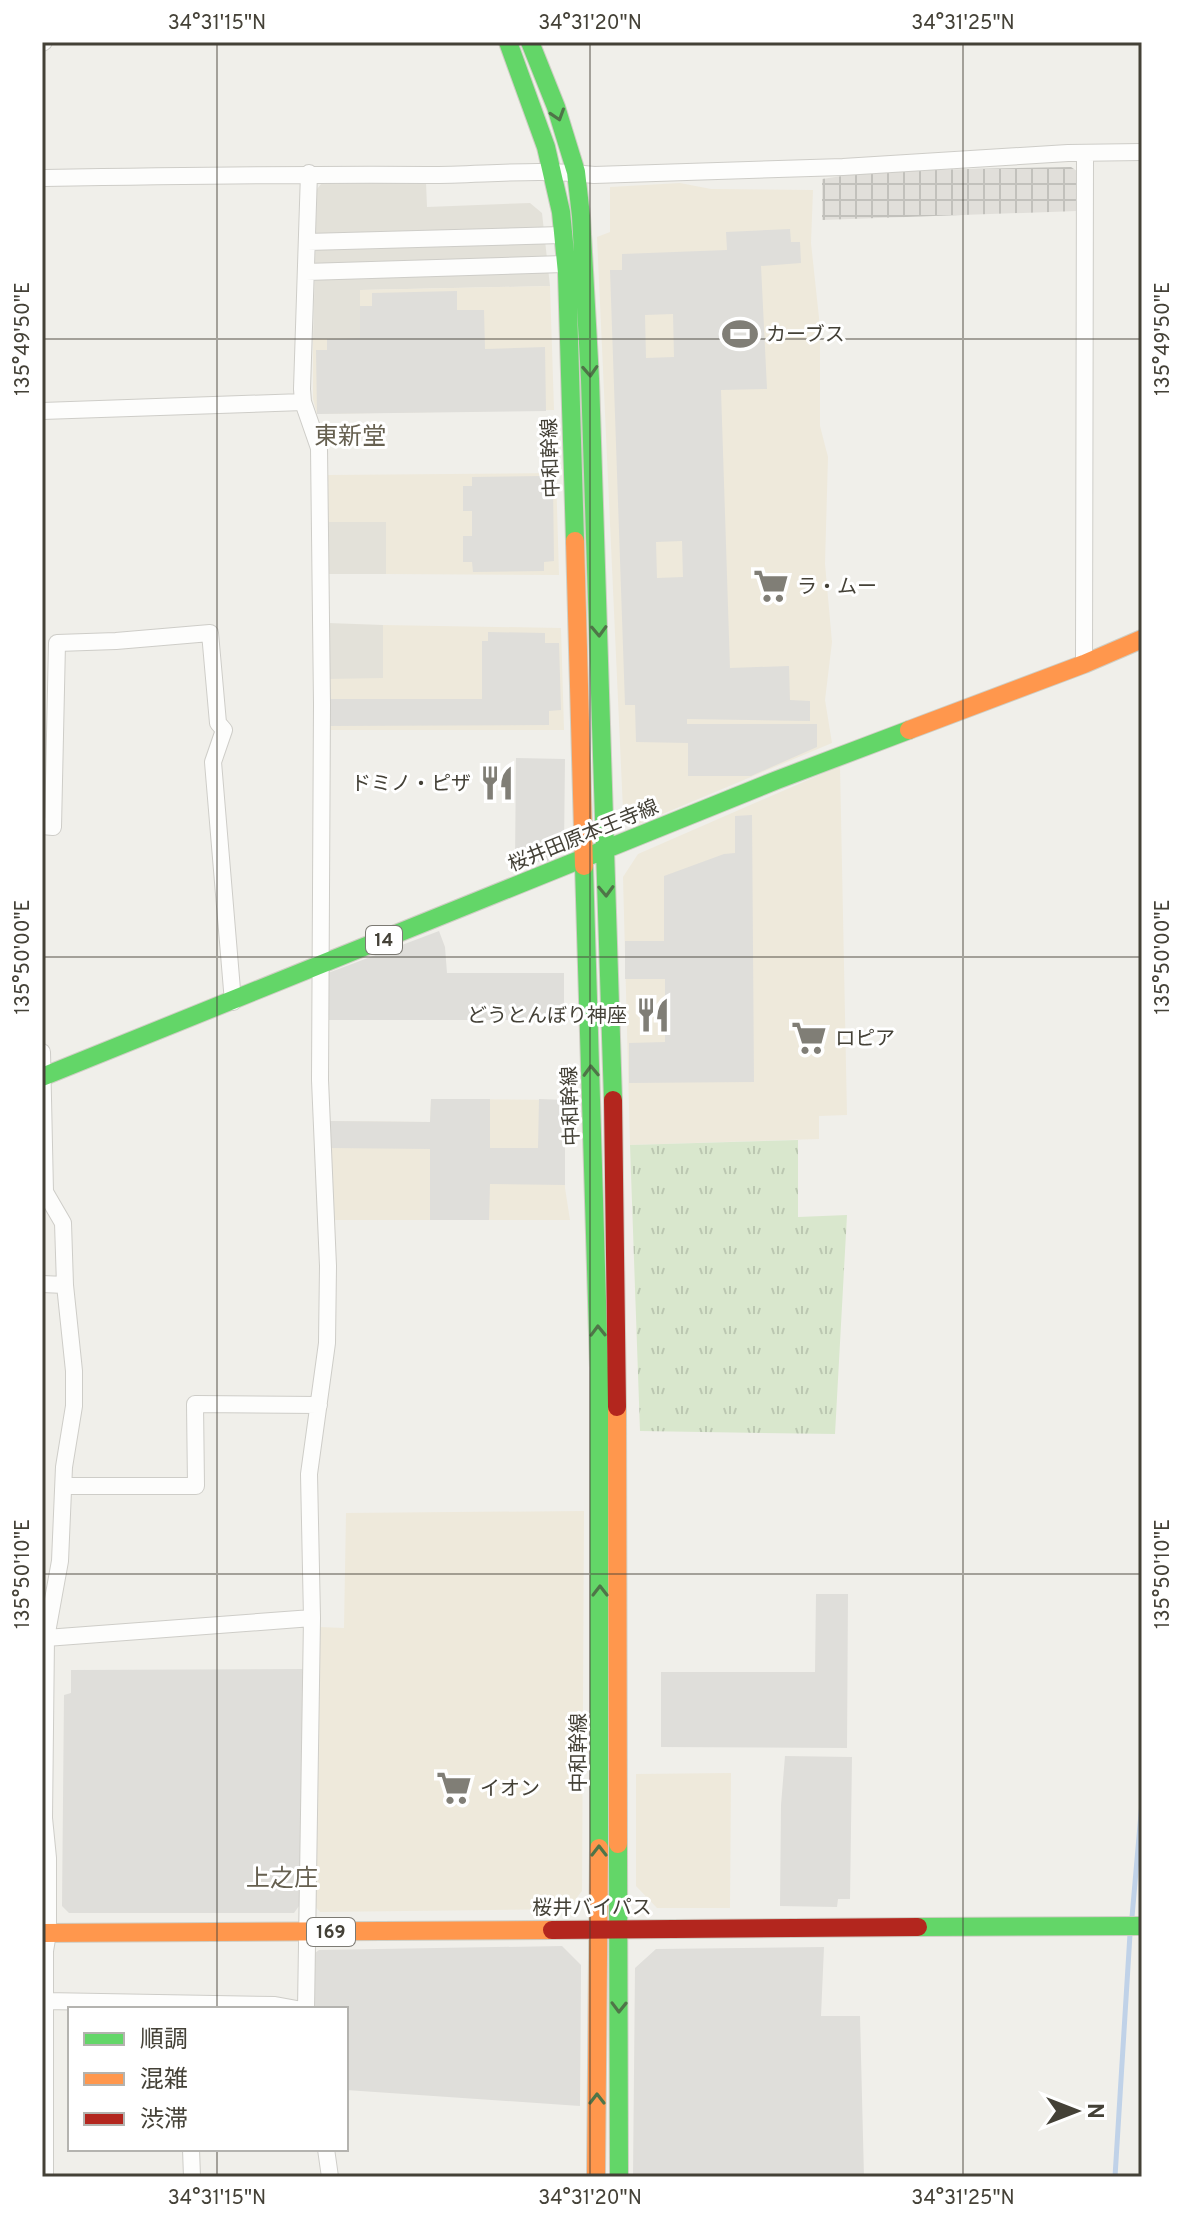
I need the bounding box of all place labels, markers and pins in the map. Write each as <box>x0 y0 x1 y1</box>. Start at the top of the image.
sports icon: カーブス <box>721 315 759 353</box>
place label: カーブス <box>766 323 845 349</box>
supermarket icon: ラ・ムー <box>752 567 790 605</box>
place label: ラ・ムー <box>797 575 877 601</box>
restaurant icon: ドミノ・ピザ <box>478 764 516 802</box>
place label: ドミノ・ピザ <box>351 772 471 798</box>
restaurant icon: どうとんぼり神座 <box>634 996 672 1034</box>
place label: どうとんぼり神座 <box>467 1004 627 1030</box>
supermarket icon: ロピア <box>790 1019 828 1057</box>
place label: ロピア <box>835 1027 895 1053</box>
supermarket icon: イオン <box>435 1769 473 1807</box>
place label: イオン <box>480 1777 540 1803</box>

